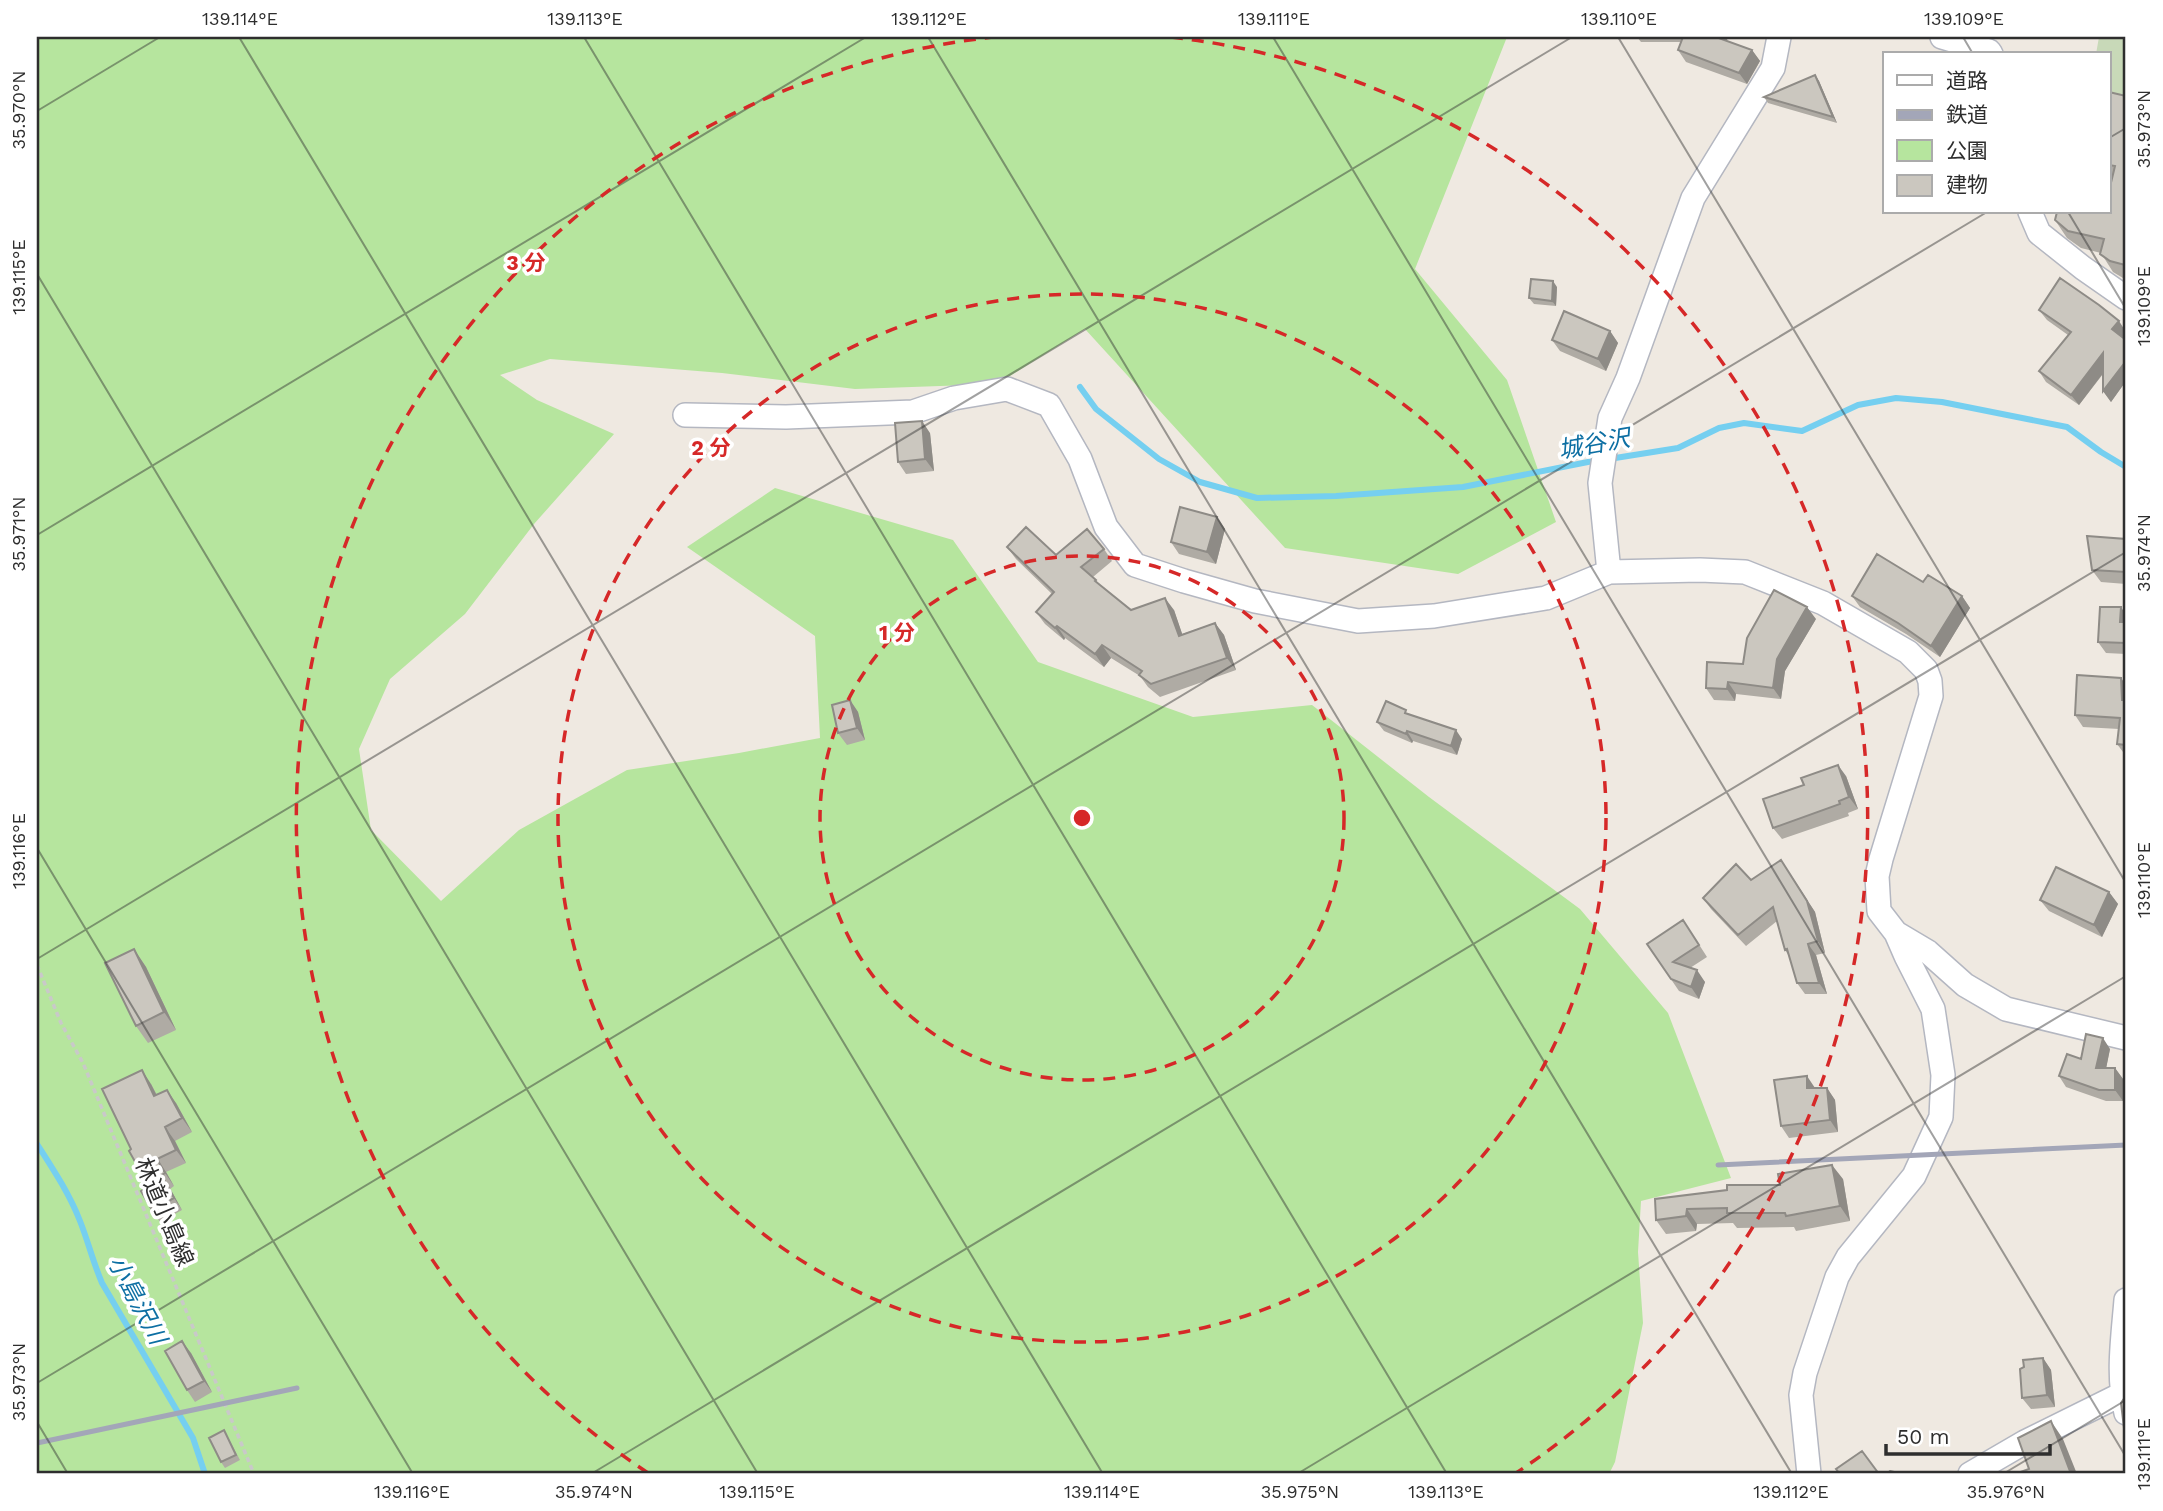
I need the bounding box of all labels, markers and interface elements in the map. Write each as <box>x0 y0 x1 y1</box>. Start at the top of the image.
text: 139.114°E <box>202 8 278 29</box>
text: 139.113°E <box>547 8 623 29</box>
text: 139.112°E <box>891 8 967 29</box>
text: 139.111°E <box>1238 8 1310 29</box>
text: 139.110°E <box>1581 8 1657 29</box>
text: 139.109°E <box>1924 8 2004 29</box>
legend <box>1883 52 2110 214</box>
text: 道路 <box>1946 68 1988 93</box>
text: 35.970°N <box>8 71 29 149</box>
text: 35.973°N <box>2133 90 2154 168</box>
text: 鉄道 <box>1946 102 1988 127</box>
text: 公園 <box>1946 138 1988 163</box>
text: 建物 <box>1946 172 1988 197</box>
text: 139.115°E <box>8 239 29 315</box>
text: 3 分 <box>506 250 546 275</box>
text: 139.109°E <box>2133 266 2154 346</box>
water label: 城谷沢 <box>1556 423 1635 464</box>
text: 2 分 <box>691 435 731 460</box>
text: 35.971°N <box>8 496 29 572</box>
text: 35.974°N <box>2133 514 2154 592</box>
text: 1 分 <box>879 620 915 645</box>
centre of rings <box>1070 806 1094 830</box>
text: 139.116°E <box>8 813 29 889</box>
text: 139.110°E <box>2133 842 2154 918</box>
street label: 林道小島線 <box>129 1154 199 1270</box>
water label: 小島沢川 <box>102 1251 173 1352</box>
text: 35.973°N <box>8 1343 29 1421</box>
scale bar <box>1886 1413 2051 1457</box>
text: 139.111°E <box>2133 1418 2154 1490</box>
text: 50 m <box>1897 1424 1949 1449</box>
text: 139.116°E <box>374 1481 450 1502</box>
text: 35.974°N <box>555 1481 633 1502</box>
text: 139.115°E <box>719 1481 795 1502</box>
text: 139.114°E <box>1064 1481 1140 1502</box>
text: 35.975°N <box>1261 1481 1339 1502</box>
text: 139.113°E <box>1408 1481 1484 1502</box>
text: 139.112°E <box>1753 1481 1829 1502</box>
text: 35.976°N <box>1967 1481 2045 1502</box>

